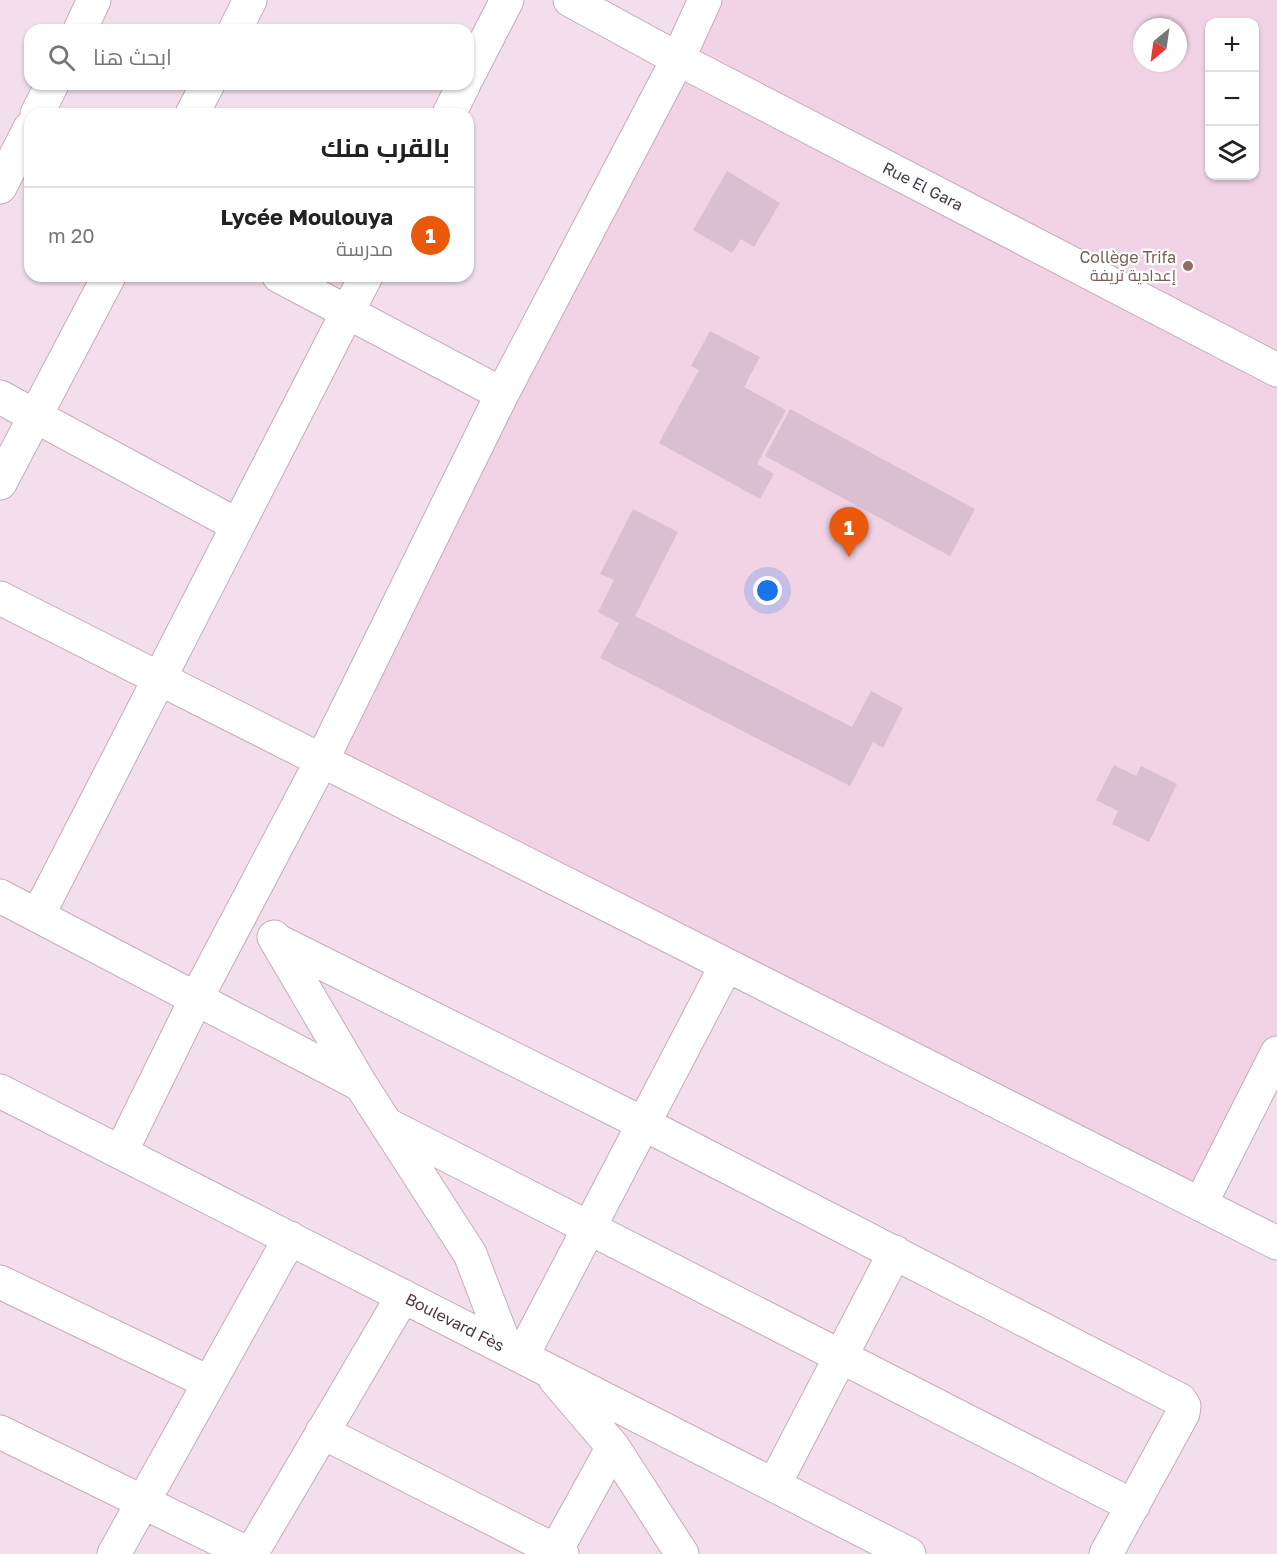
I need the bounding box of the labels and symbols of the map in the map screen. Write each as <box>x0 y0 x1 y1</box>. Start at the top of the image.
north arrow <box>1133 18 1187 72</box>
street label: Rue El Gara <box>879 157 967 215</box>
place label: Collège Trifa إعدادية تريفة <box>1079 247 1176 285</box>
marker: Collège Trifa إعدادية تريفة <box>1181 259 1195 273</box>
pin: 1 <box>830 508 868 557</box>
your location <box>753 576 782 605</box>
street label: Boulevard Fès <box>402 1288 508 1356</box>

